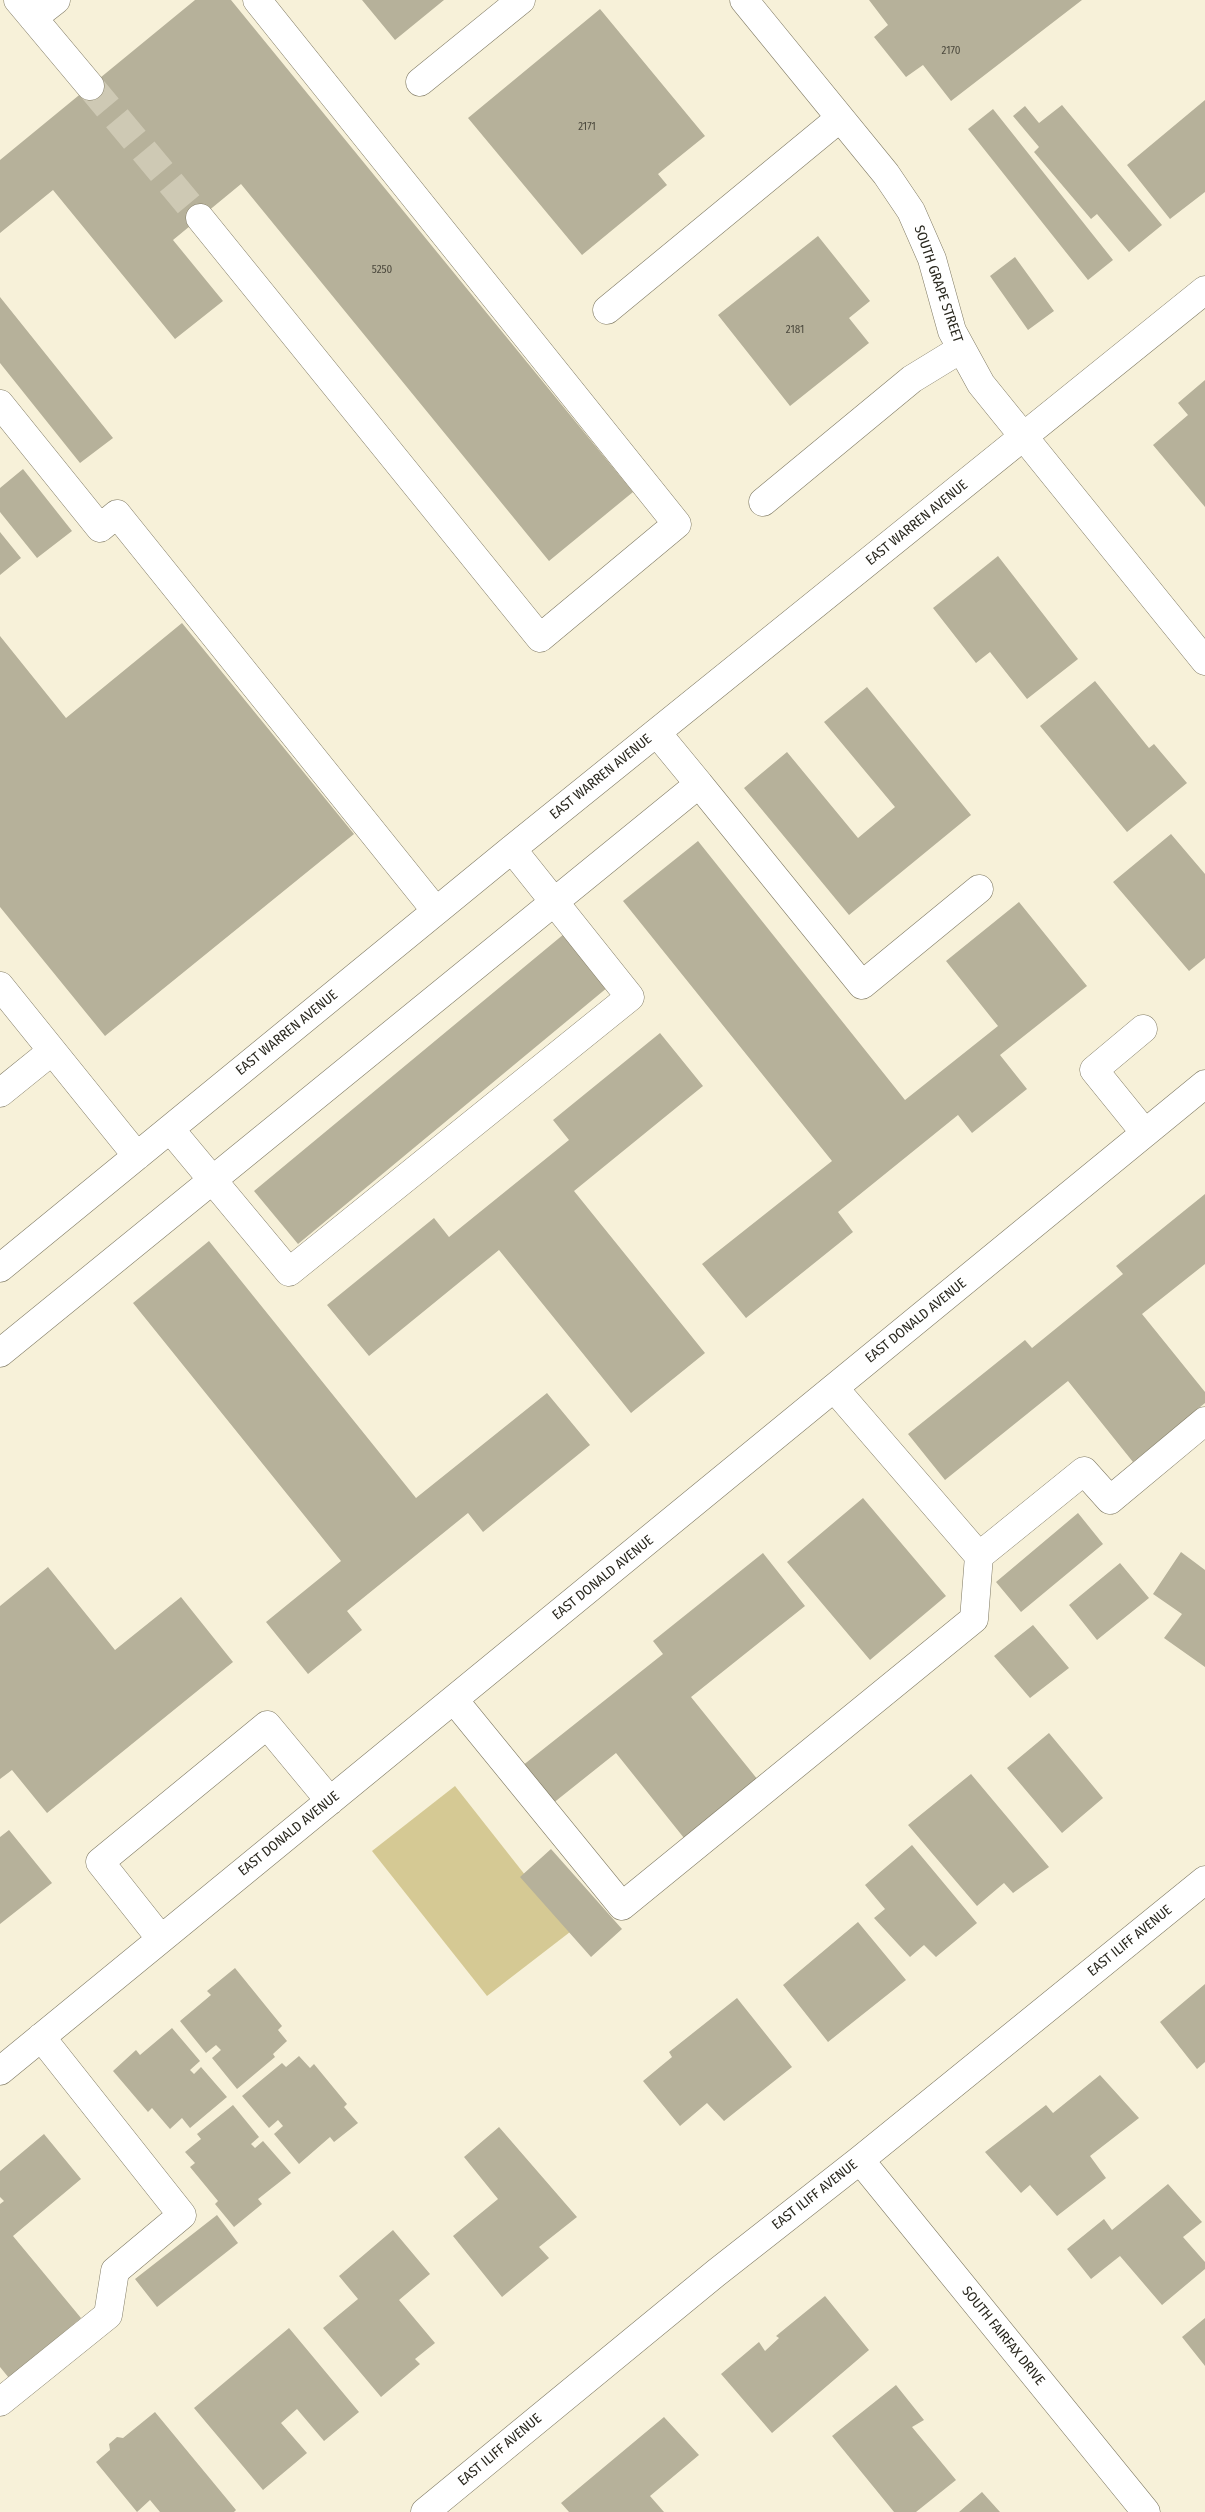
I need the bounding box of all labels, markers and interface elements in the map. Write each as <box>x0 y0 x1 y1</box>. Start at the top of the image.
house number: 2170 <box>942 44 960 58</box>
house number: 2171 <box>578 120 596 134</box>
street label: SOUTH GRAPE STREET <box>910 223 966 345</box>
house number: 5250 <box>372 263 392 277</box>
house number: 2181 <box>786 323 804 337</box>
street label: EAST WARREN AVENUE <box>863 477 971 569</box>
street label: EAST WARREN AVENUE <box>547 731 655 823</box>
street label: EAST WARREN AVENUE <box>233 987 341 1079</box>
street label: EAST DONALD AVENUE <box>862 1275 970 1367</box>
street label: EAST DONALD AVENUE <box>549 1532 657 1624</box>
street label: EAST DONALD AVENUE <box>235 1788 343 1880</box>
street label: EAST ILIFF AVENUE <box>1084 1902 1176 1980</box>
street label: EAST ILIFF AVENUE <box>769 2156 861 2234</box>
street label: SOUTH FAIRFAX DRIVE <box>958 2283 1048 2389</box>
street label: EAST ILIFF AVENUE <box>455 2410 545 2490</box>

